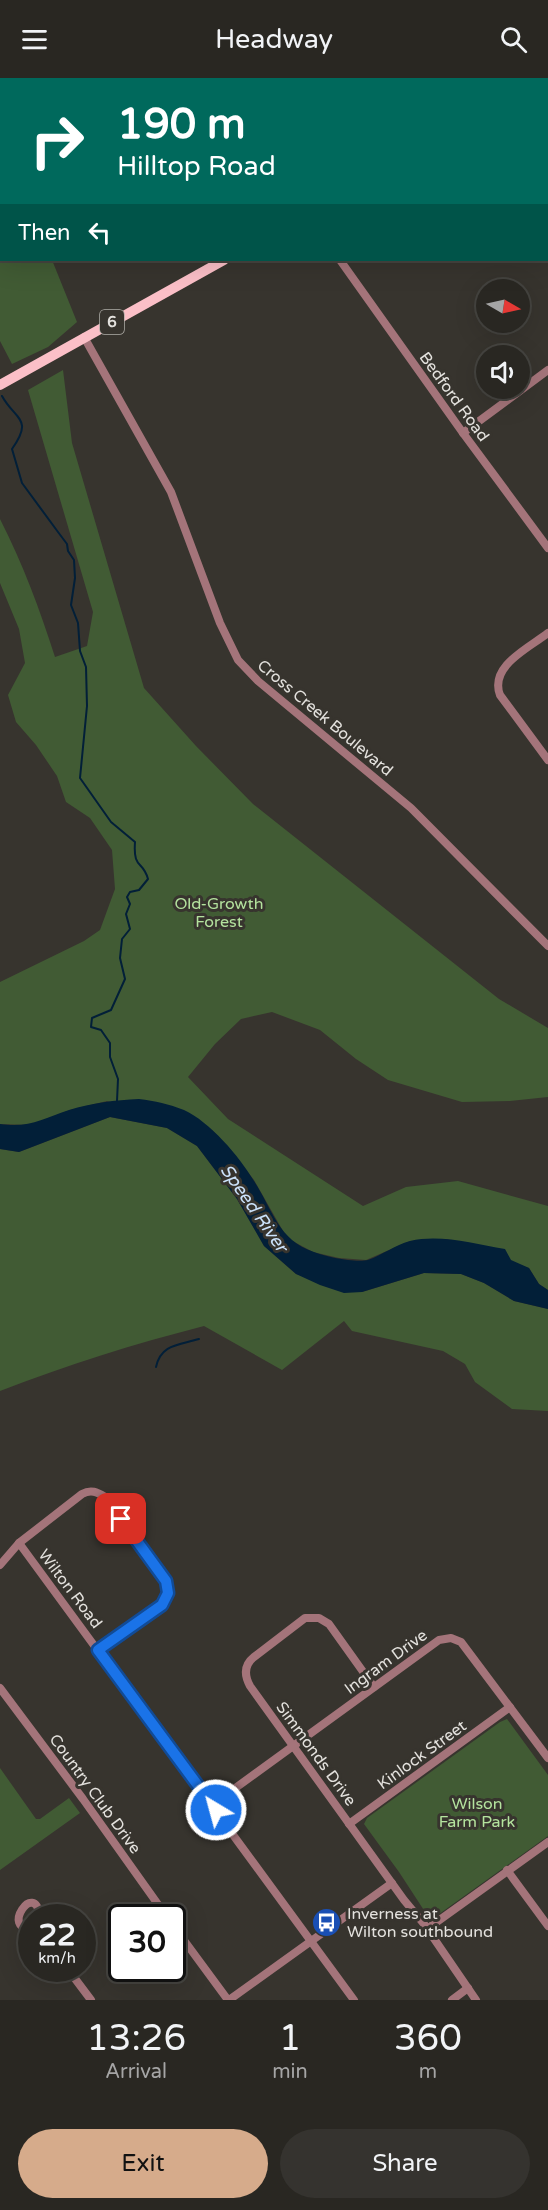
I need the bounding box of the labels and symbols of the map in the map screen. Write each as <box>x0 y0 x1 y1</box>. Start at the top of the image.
north arrow <box>476 279 530 333</box>
road number: 6 <box>100 310 124 334</box>
street label: Bedford Road <box>415 348 493 446</box>
street label: Cross Creek Boulevard <box>253 655 397 781</box>
park label: Old-Growth Forest <box>175 894 263 932</box>
water label: Speed River <box>216 1160 294 1258</box>
pin <box>95 1493 146 1544</box>
street label: Wilton Road <box>34 1546 106 1632</box>
street label: Ingram Drive <box>341 1625 431 1699</box>
street label: Simmonds Drive <box>271 1698 361 1810</box>
street label: Kinlock Street <box>374 1716 470 1794</box>
street label: Country Club Drive <box>45 1730 145 1858</box>
position arrow <box>184 1778 248 1842</box>
park label: Wilson Farm Park <box>439 1794 516 1832</box>
speed limit sign: 30 <box>108 1904 186 1982</box>
place label: Inverness at Wilton southbound <box>347 1904 493 1942</box>
bus stop icon: Inverness at Wilton southbound <box>310 1907 342 1939</box>

